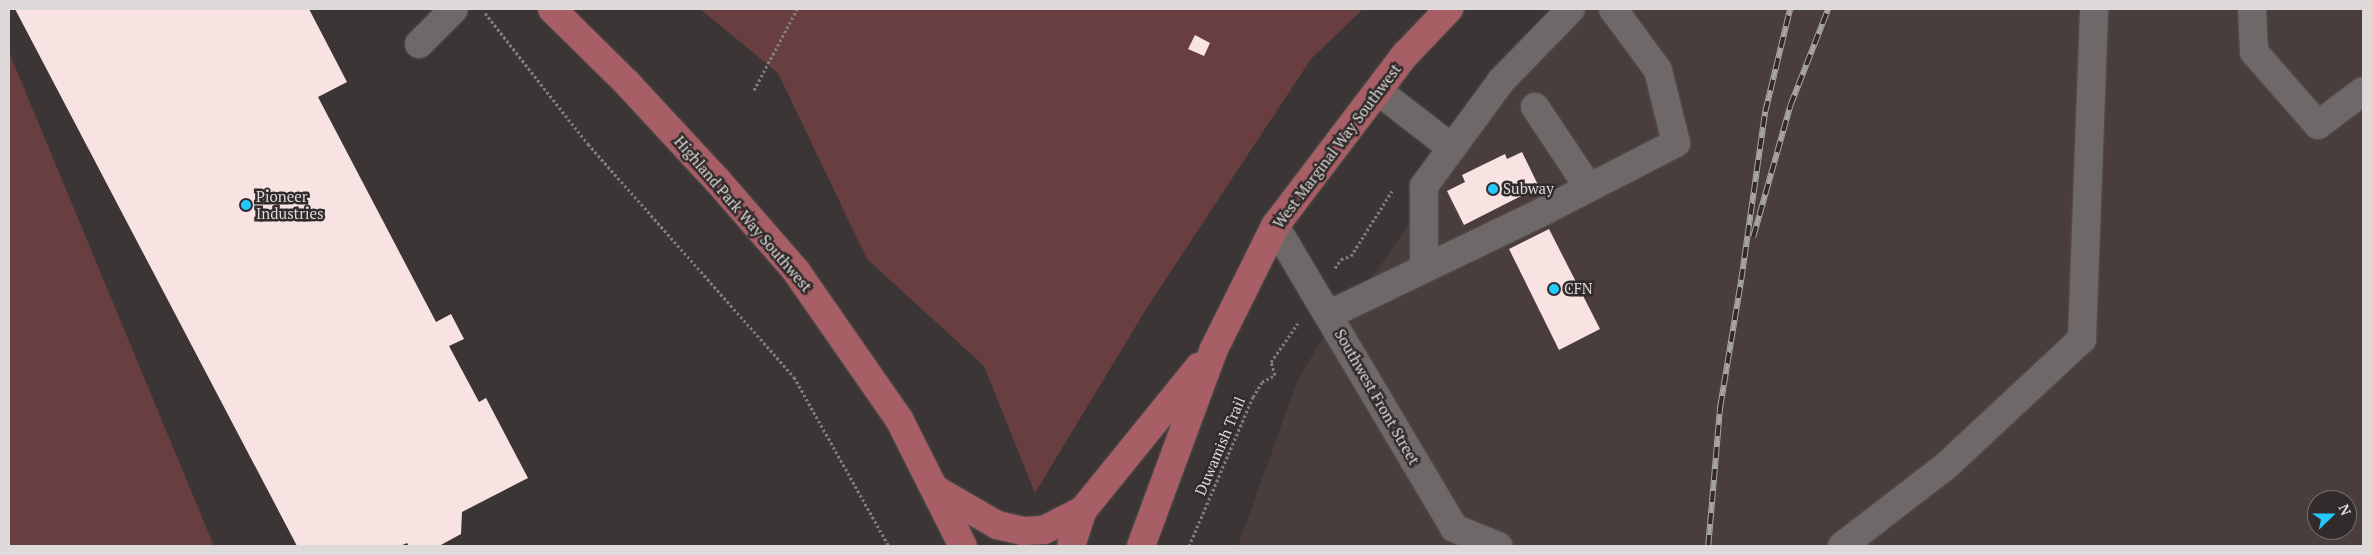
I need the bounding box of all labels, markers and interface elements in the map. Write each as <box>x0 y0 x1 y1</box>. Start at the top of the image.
street label: West Marginal Way Southwest <box>1269 60 1405 232</box>
street label: Highland Park Way Southwest <box>671 133 815 295</box>
place label: Subway <box>1503 180 1554 198</box>
marker: Subway <box>1487 183 1499 195</box>
place label: Pioneer Industries <box>256 187 323 222</box>
marker: Pioneer Industries <box>240 199 252 211</box>
place label: CFN <box>1564 280 1593 298</box>
marker: CFN <box>1548 283 1560 295</box>
street label: Southwest Front Street <box>1331 326 1423 468</box>
street label: Duwamish Trail <box>1191 394 1249 498</box>
north arrow <box>2307 490 2357 540</box>
text: N <box>2335 501 2356 518</box>

